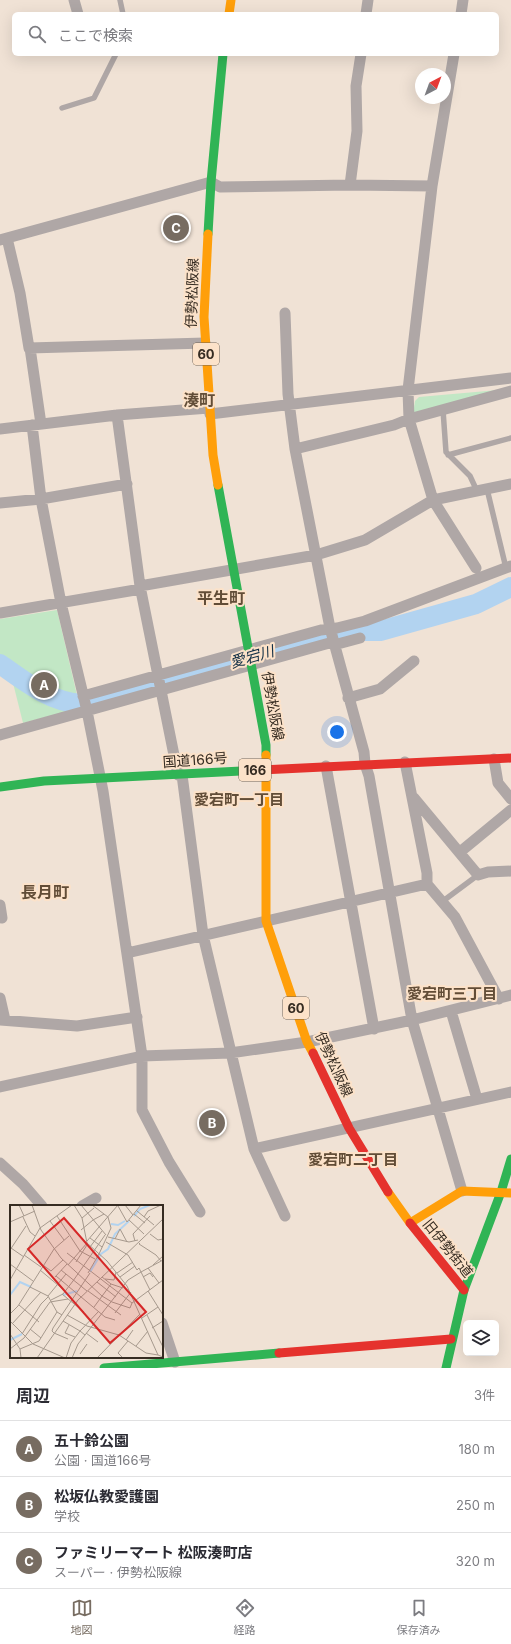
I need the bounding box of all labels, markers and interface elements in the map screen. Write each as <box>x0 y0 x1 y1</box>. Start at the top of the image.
search box <box>12 12 499 56</box>
icon: search <box>26 23 48 45</box>
text: ここで検索 <box>58 26 133 45</box>
north arrow <box>415 68 451 104</box>
pin: C <box>163 213 189 243</box>
street label: 伊勢松阪線 <box>182 258 201 328</box>
road number: 60 <box>193 343 219 365</box>
district label: 湊町 <box>183 390 215 410</box>
district label: 平生町 <box>197 588 245 608</box>
water label: 愛宕川 <box>228 641 278 672</box>
pin: A <box>31 670 57 700</box>
street label: 伊勢松阪線 <box>259 670 288 742</box>
your location <box>327 722 347 742</box>
street label: 国道166号 <box>162 749 228 770</box>
road number: 166 <box>239 759 271 781</box>
district label: 愛宕町一丁目 <box>194 790 284 809</box>
district label: 長月町 <box>21 882 69 902</box>
district label: 愛宕町三丁目 <box>407 984 497 1003</box>
road number: 60 <box>283 997 309 1019</box>
street label: 伊勢松阪線 <box>312 1028 357 1099</box>
pin: B <box>199 1108 225 1138</box>
district label: 愛宕町二丁目 <box>308 1150 398 1169</box>
inset map <box>10 1205 163 1358</box>
street label: 旧伊勢街道 <box>420 1215 477 1280</box>
map controls <box>463 1320 499 1356</box>
button: layers <box>463 1320 499 1356</box>
text: 周辺 <box>16 1386 50 1406</box>
text: 3件 <box>474 1387 495 1403</box>
text: 五十鈴公園 <box>54 1431 129 1450</box>
text: A <box>24 1441 34 1457</box>
text: 180 m <box>458 1441 495 1457</box>
text: 公園 · 国道166号 <box>54 1452 151 1468</box>
text: 松坂仏教愛護園 <box>54 1487 159 1506</box>
text: B <box>25 1497 33 1513</box>
text: 250 m <box>456 1497 495 1513</box>
text: 学校 <box>54 1508 80 1524</box>
text: ファミリーマート 松阪湊町店 <box>54 1543 253 1562</box>
text: C <box>24 1553 34 1569</box>
text: 320 m <box>456 1553 495 1569</box>
text: スーパー · 伊勢松阪線 <box>54 1564 182 1580</box>
tab: 地図 <box>71 1597 93 1637</box>
tab: 経路 <box>234 1597 256 1637</box>
tab: 保存済み <box>397 1597 441 1637</box>

